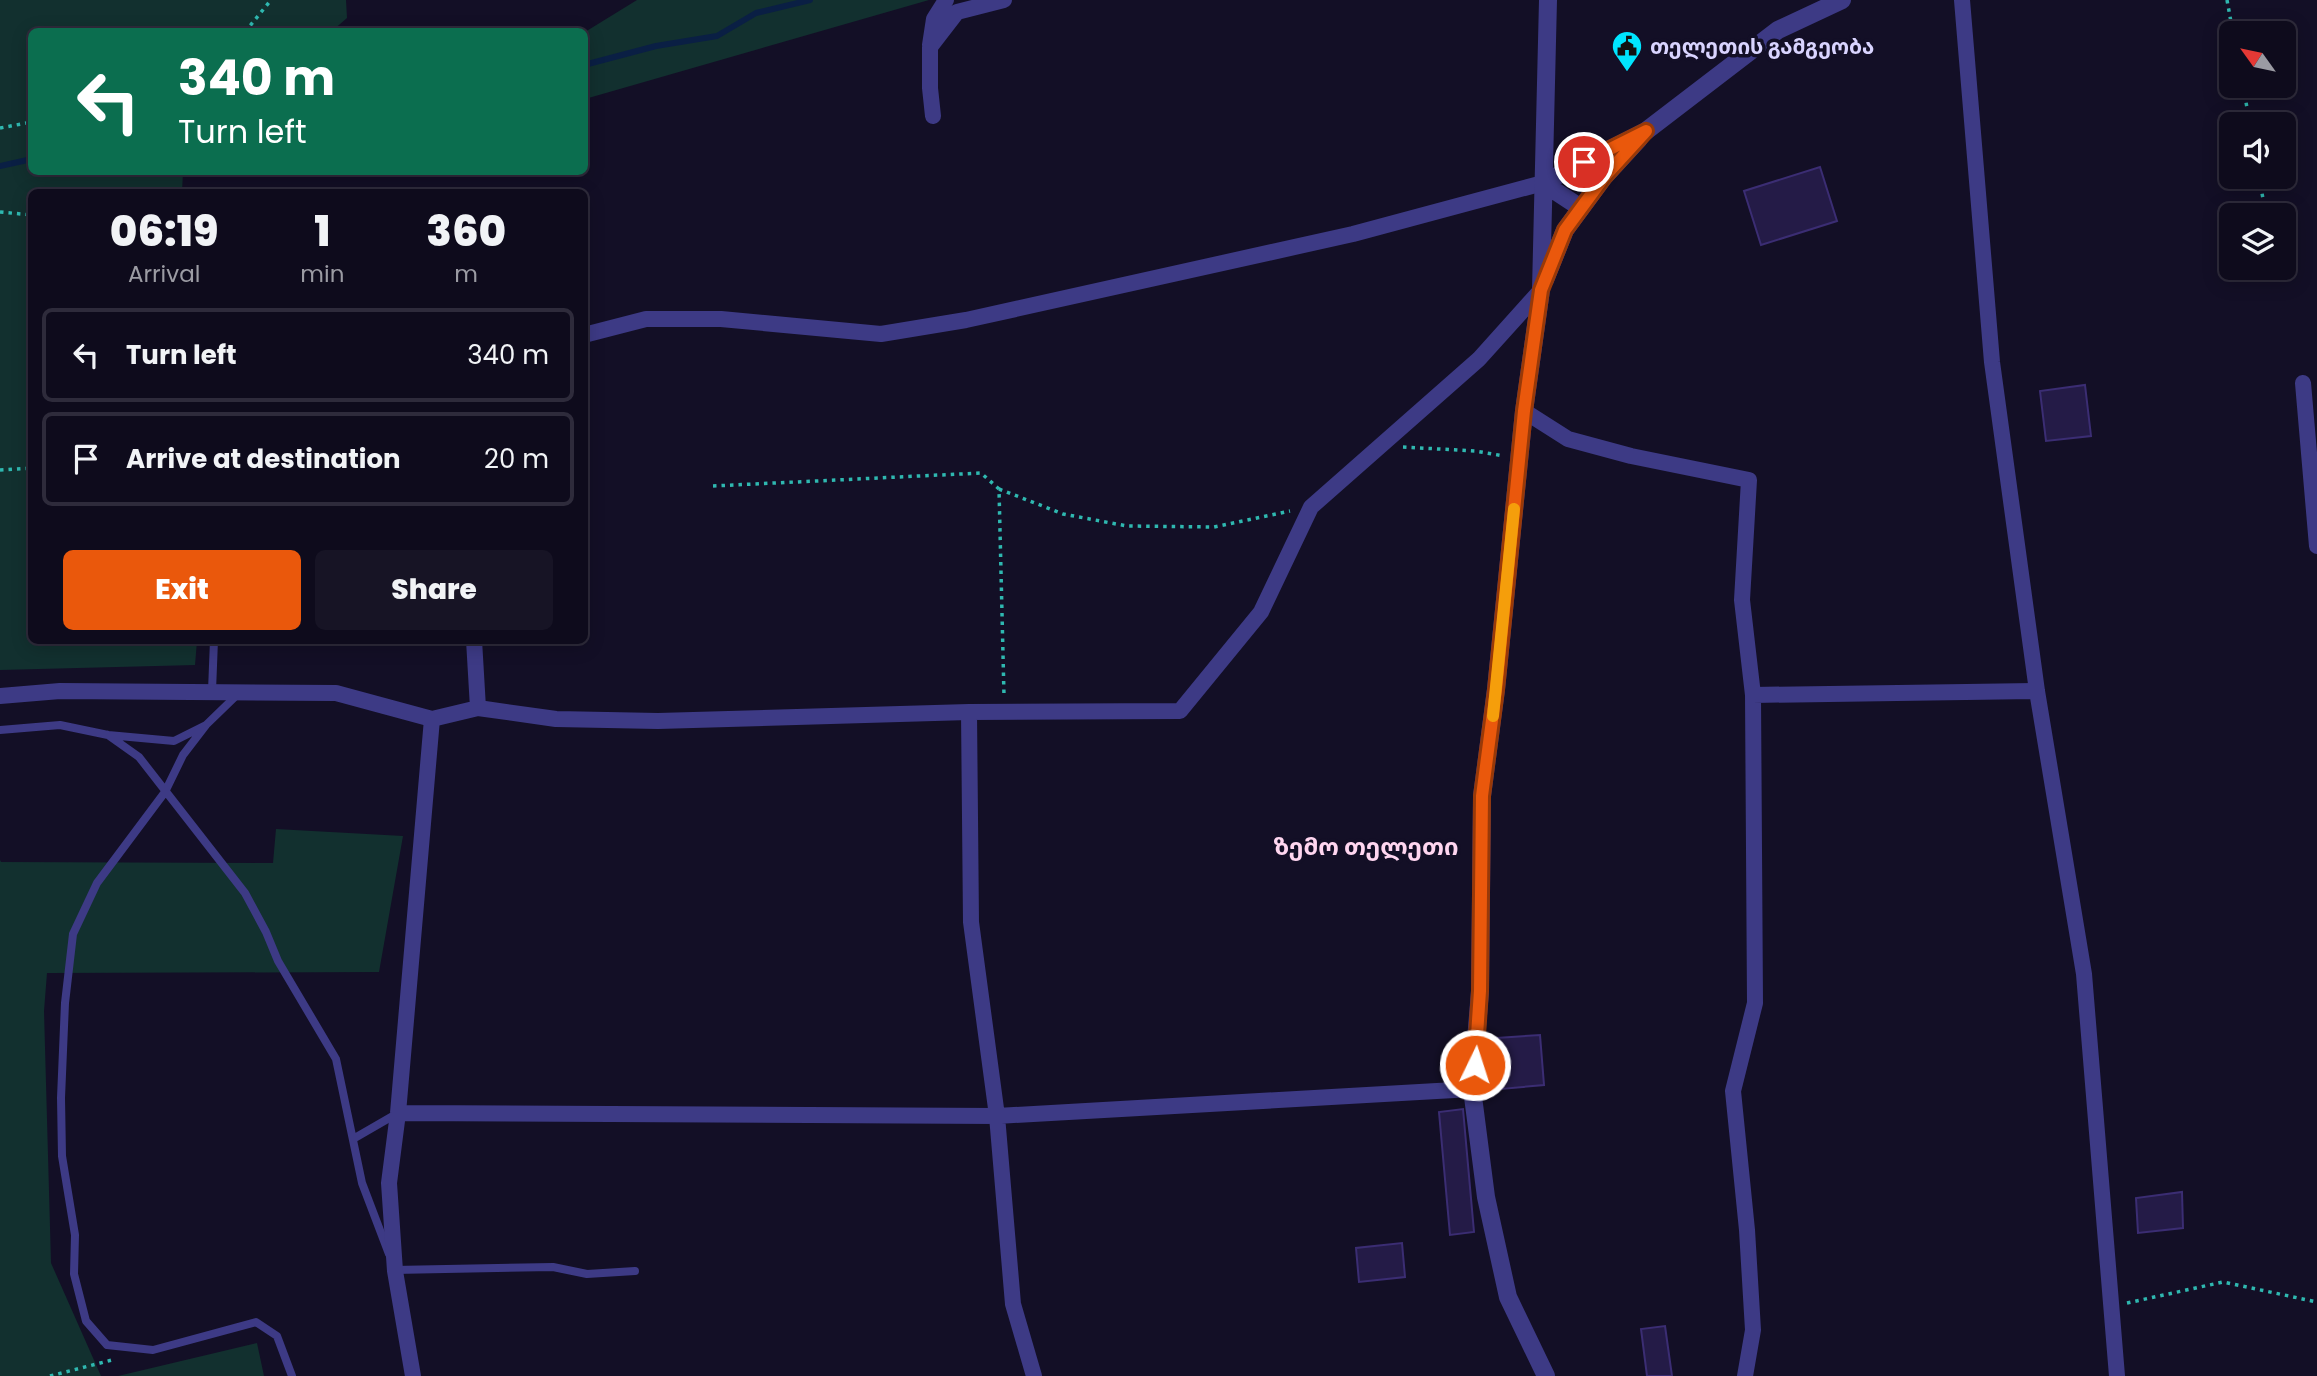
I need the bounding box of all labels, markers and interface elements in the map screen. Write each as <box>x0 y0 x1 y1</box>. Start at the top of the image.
north arrow <box>2219 21 2296 98</box>
map controls <box>2219 21 2296 280</box>
public building icon: თელეთის გამგეობა <box>1610 29 1644 73</box>
place label: თელეთის გამგეობა <box>1650 32 1874 61</box>
text: 340 m <box>178 44 335 112</box>
icon: left <box>63 56 154 147</box>
text: Turn left <box>178 109 307 154</box>
button: sound <box>2219 112 2296 189</box>
pin <box>1554 132 1614 192</box>
icon: arrive <box>1565 143 1603 181</box>
text: 06:19 <box>110 202 219 261</box>
text: 1 <box>314 202 331 261</box>
text: 360 <box>426 202 506 261</box>
button: layers <box>2219 203 2296 280</box>
text: Arrival <box>128 258 200 290</box>
text: min <box>300 258 344 290</box>
text: m <box>454 258 478 290</box>
icon: left <box>67 336 105 374</box>
text: Turn left <box>126 337 237 373</box>
text: 340 m <box>467 337 549 373</box>
icon: arrive <box>67 440 105 478</box>
text: Arrive at destination <box>126 441 401 477</box>
text: 20 m <box>484 441 549 477</box>
button: Exit <box>63 550 301 630</box>
button: Share <box>315 550 553 630</box>
district label: ზემო თელეთი <box>1274 830 1458 863</box>
position arrow <box>1438 1028 1512 1102</box>

